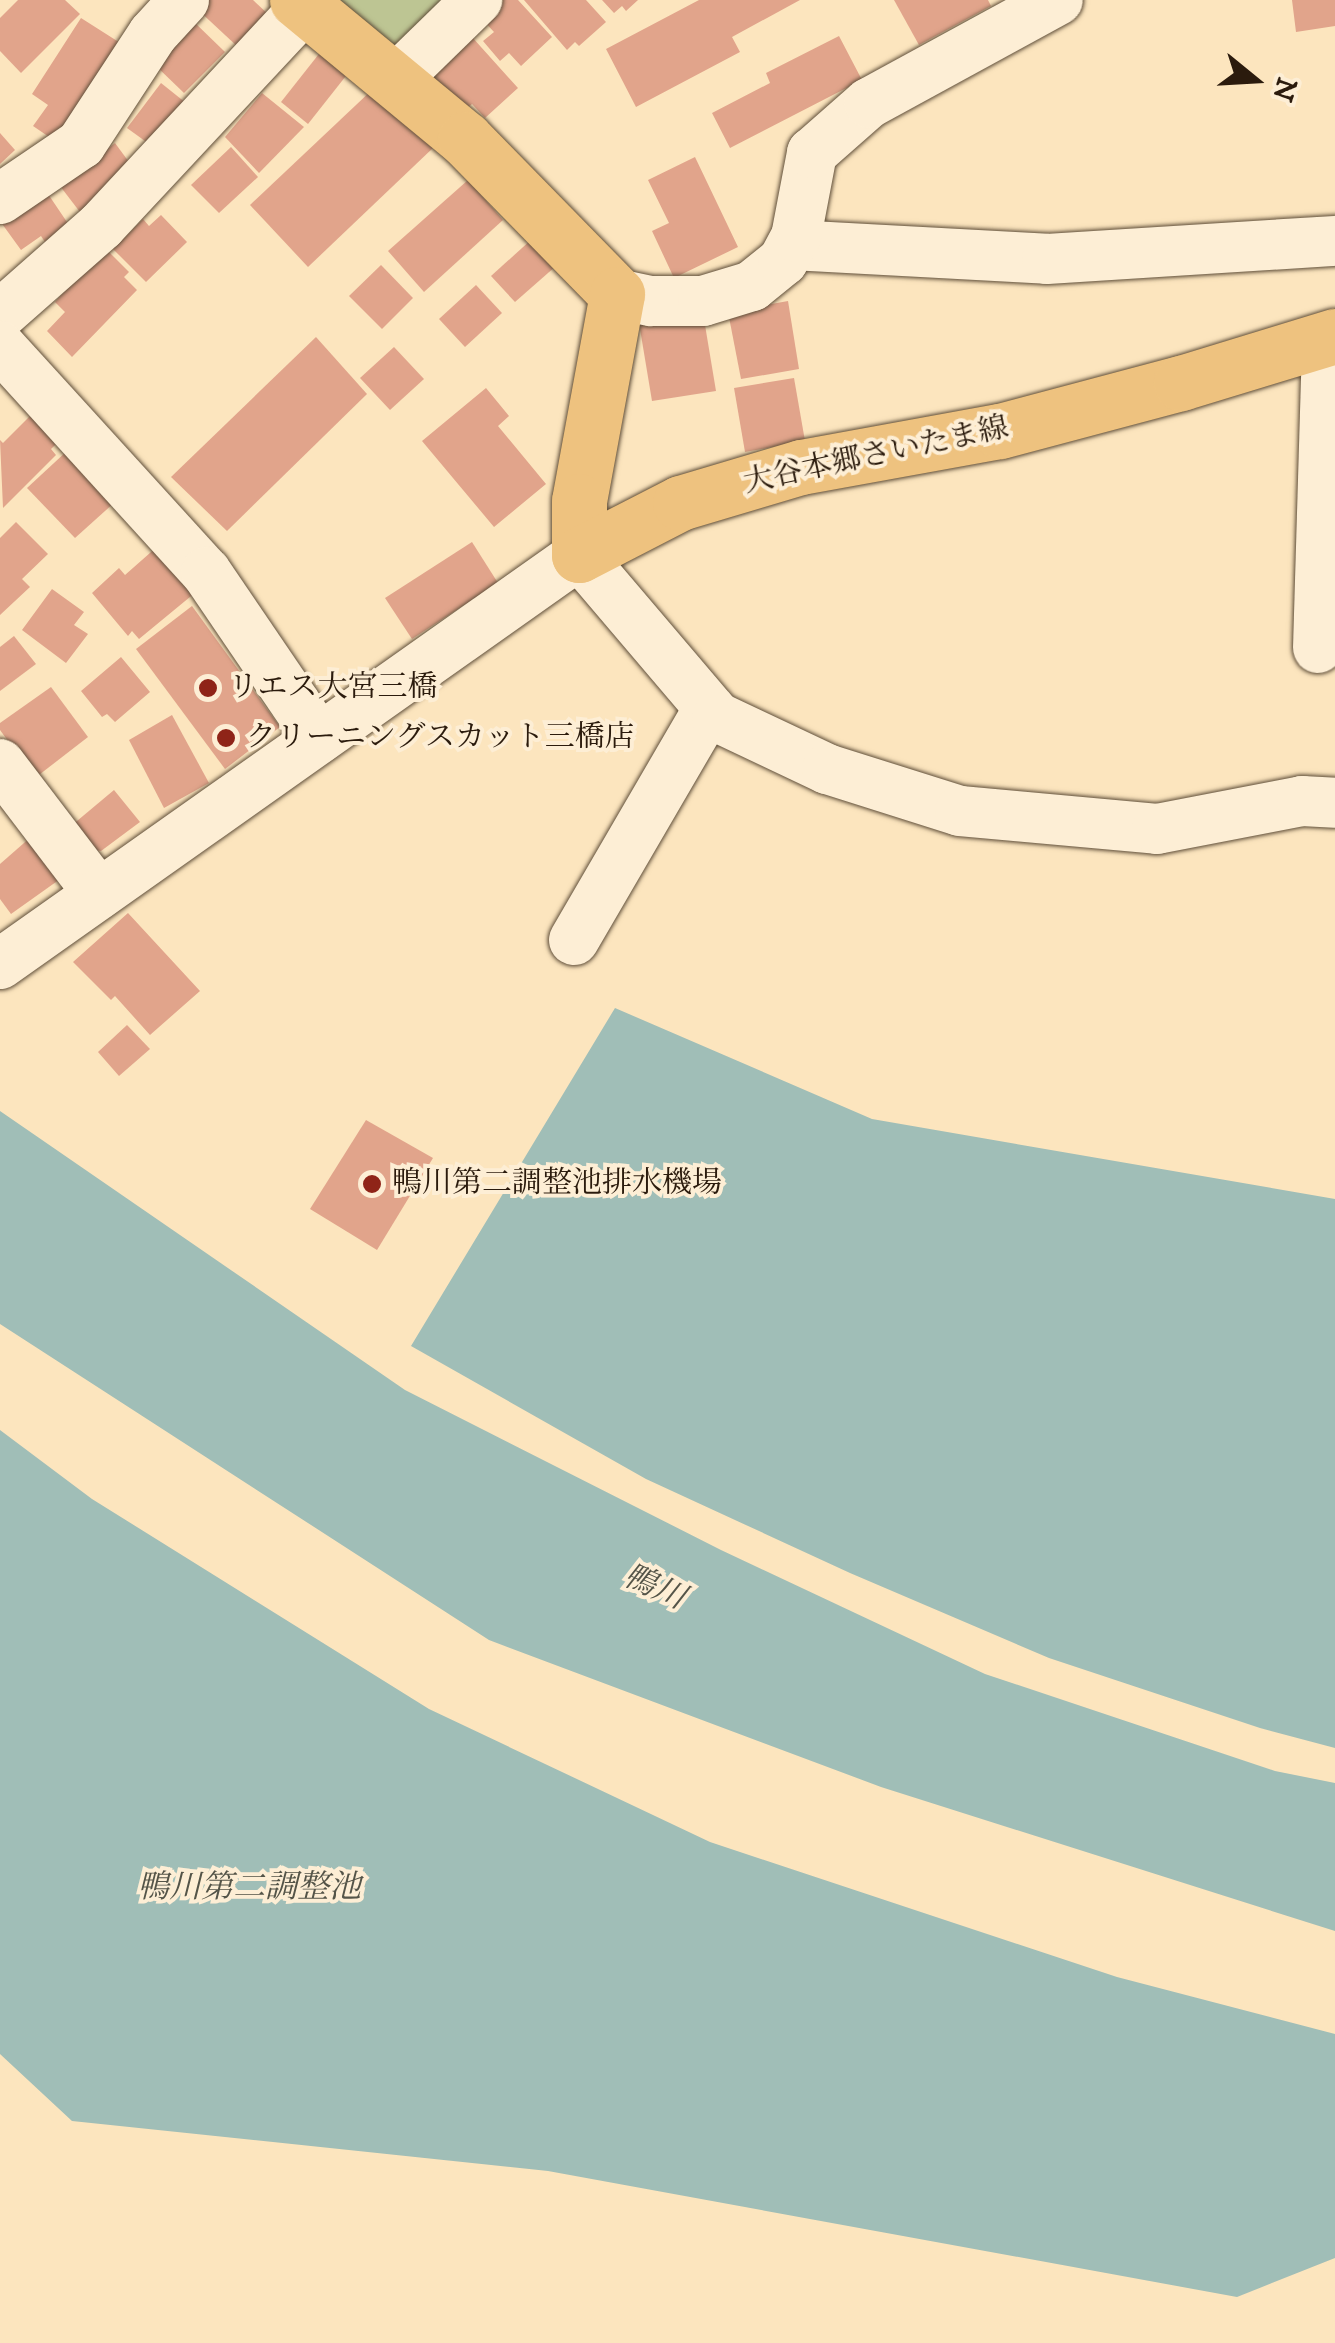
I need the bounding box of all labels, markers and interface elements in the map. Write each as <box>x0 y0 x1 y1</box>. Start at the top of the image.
north arrow <box>1205 30 1305 130</box>
text: N <box>1264 73 1304 106</box>
street label: 大谷本郷さいたま線 <box>740 410 1012 502</box>
place label: リエス大宮三橋 <box>228 670 438 706</box>
marker: リエス大宮三橋 <box>197 677 219 699</box>
place label: クリーニングスカット三橋店 <box>246 720 636 756</box>
marker: クリーニングスカット三橋店 <box>215 727 237 749</box>
place label: 鴨川第二調整池排水機場 <box>392 1166 722 1202</box>
marker: 鴨川第二調整池排水機場 <box>361 1173 383 1195</box>
water label: 鴨川 <box>617 1557 691 1619</box>
water label: 鴨川第二調整池 <box>137 1869 361 1907</box>

